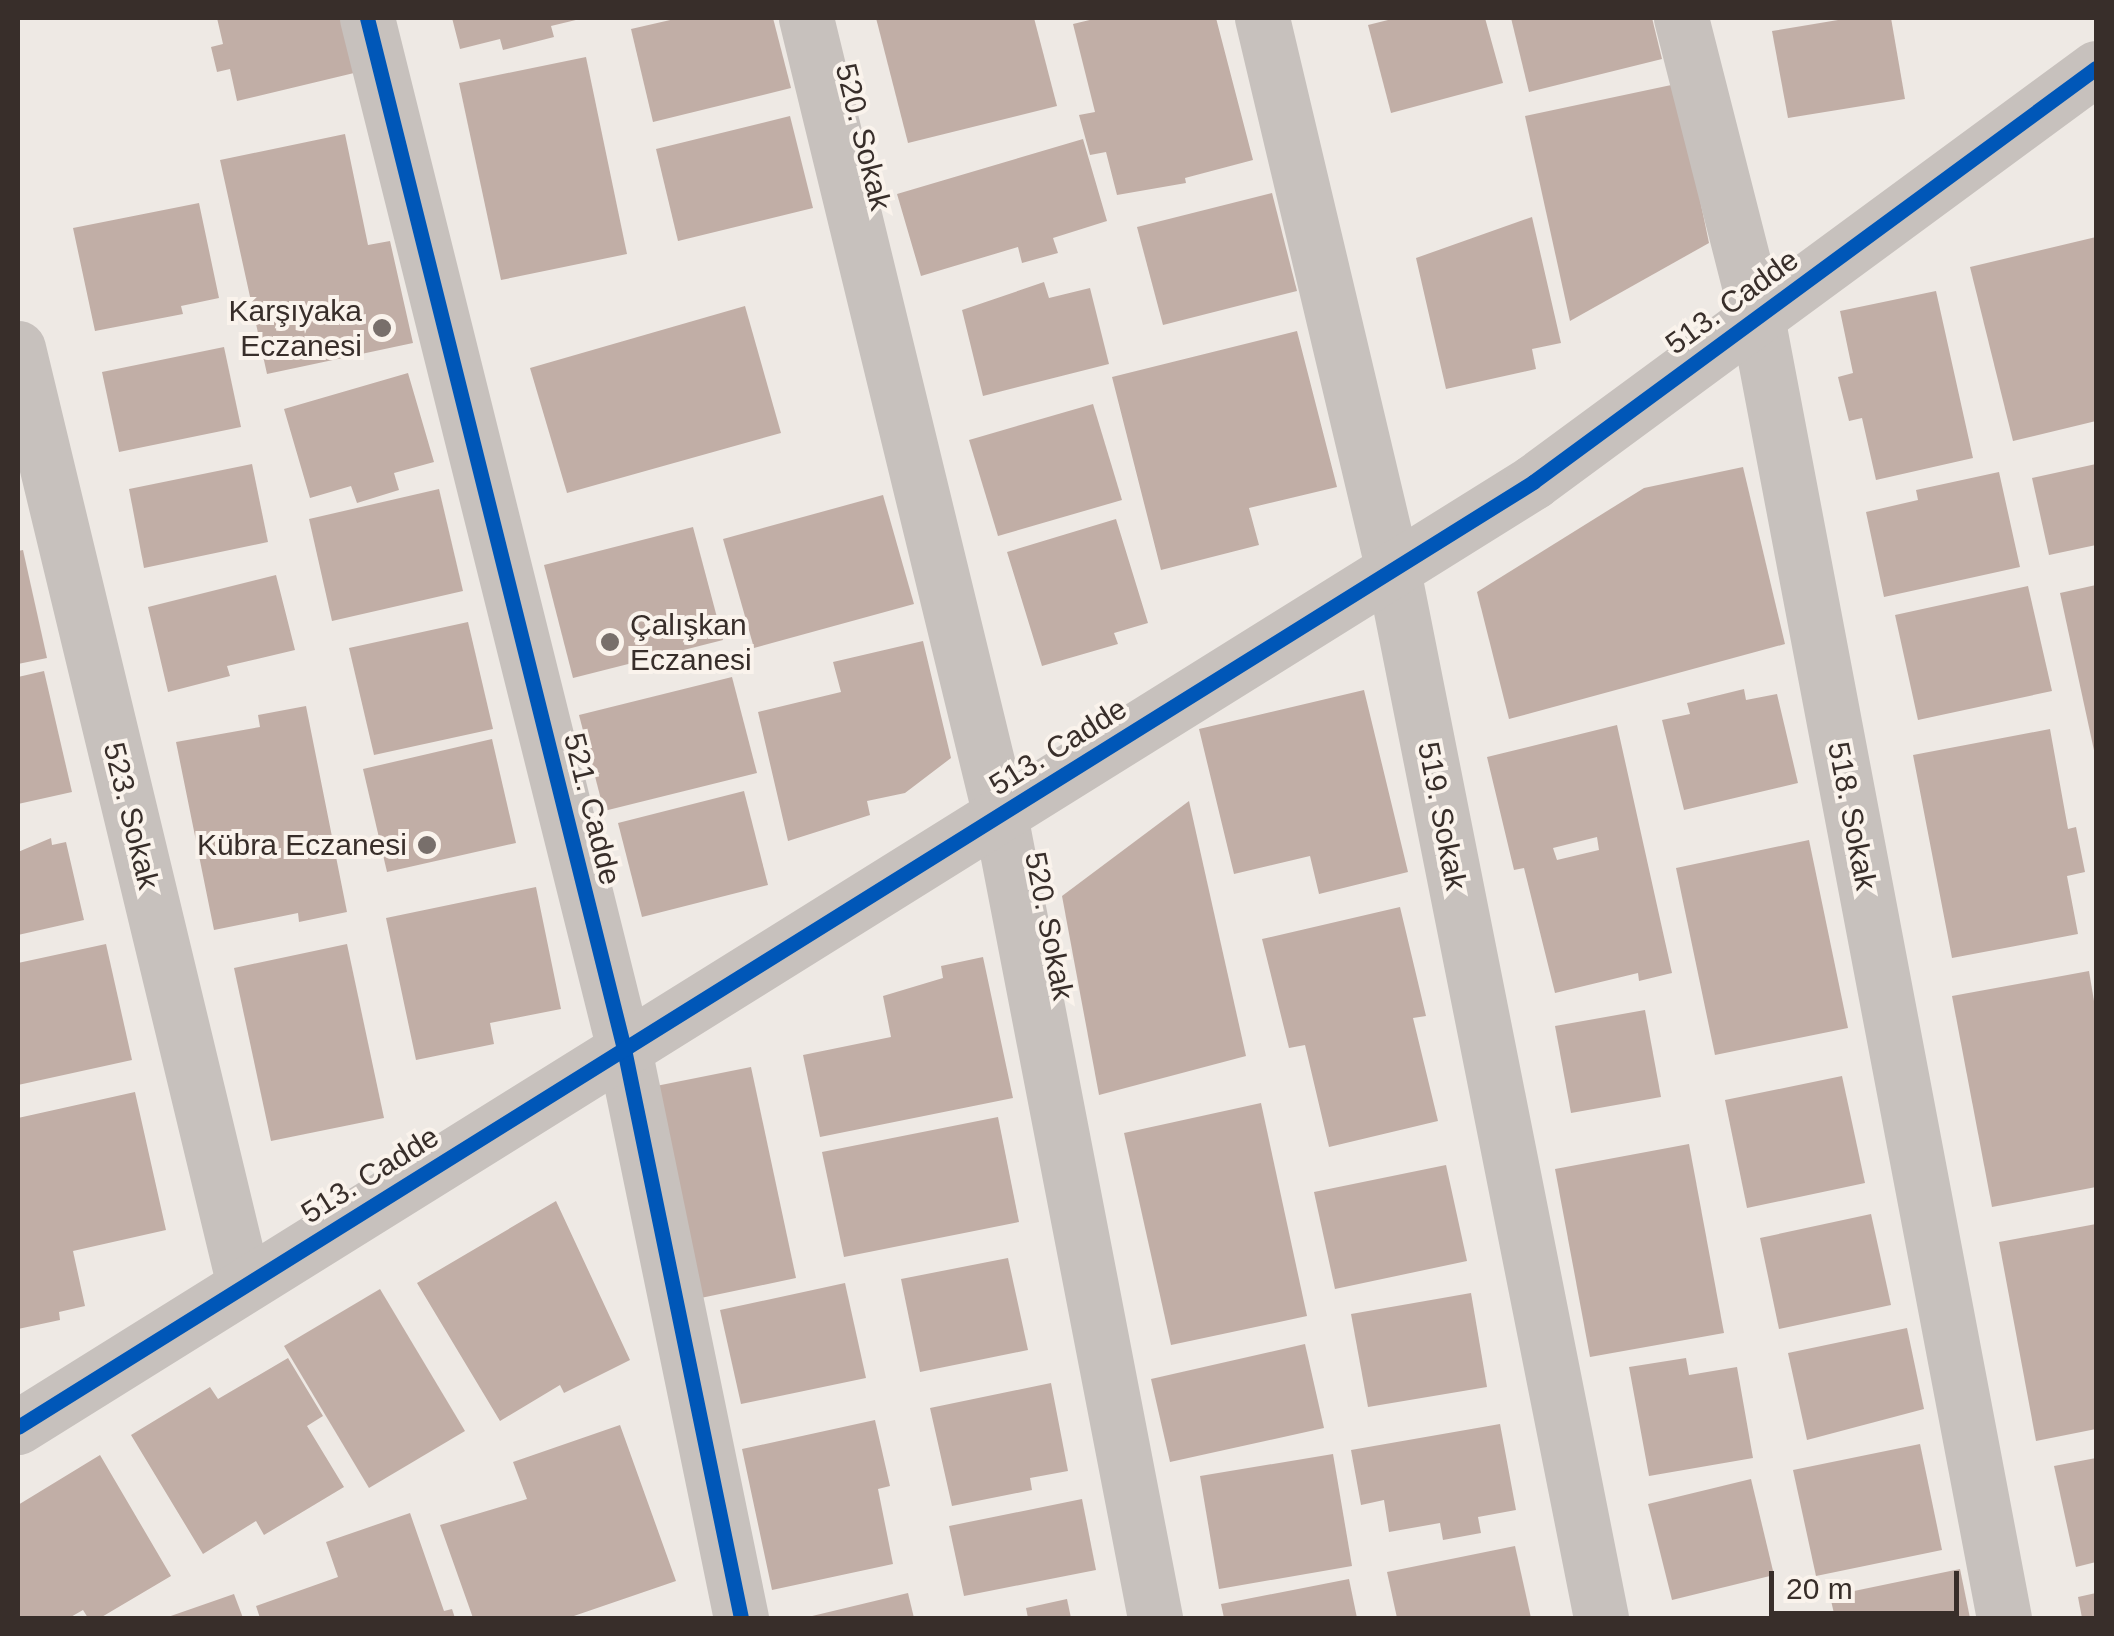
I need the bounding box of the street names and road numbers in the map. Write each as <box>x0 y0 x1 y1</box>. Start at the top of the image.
street label: 520. Sokak <box>827 60 899 214</box>
street label: 513. Cadde <box>1659 242 1805 362</box>
street label: 513. Cadde <box>983 691 1133 803</box>
street label: 521. Cadde <box>556 729 628 889</box>
street label: 523. Sokak <box>95 739 167 893</box>
street label: 519. Sokak <box>1410 739 1474 893</box>
street label: 518. Sokak <box>1820 739 1884 893</box>
street label: 520. Sokak <box>1017 849 1081 1003</box>
street label: 513. Cadde <box>295 1119 445 1231</box>

